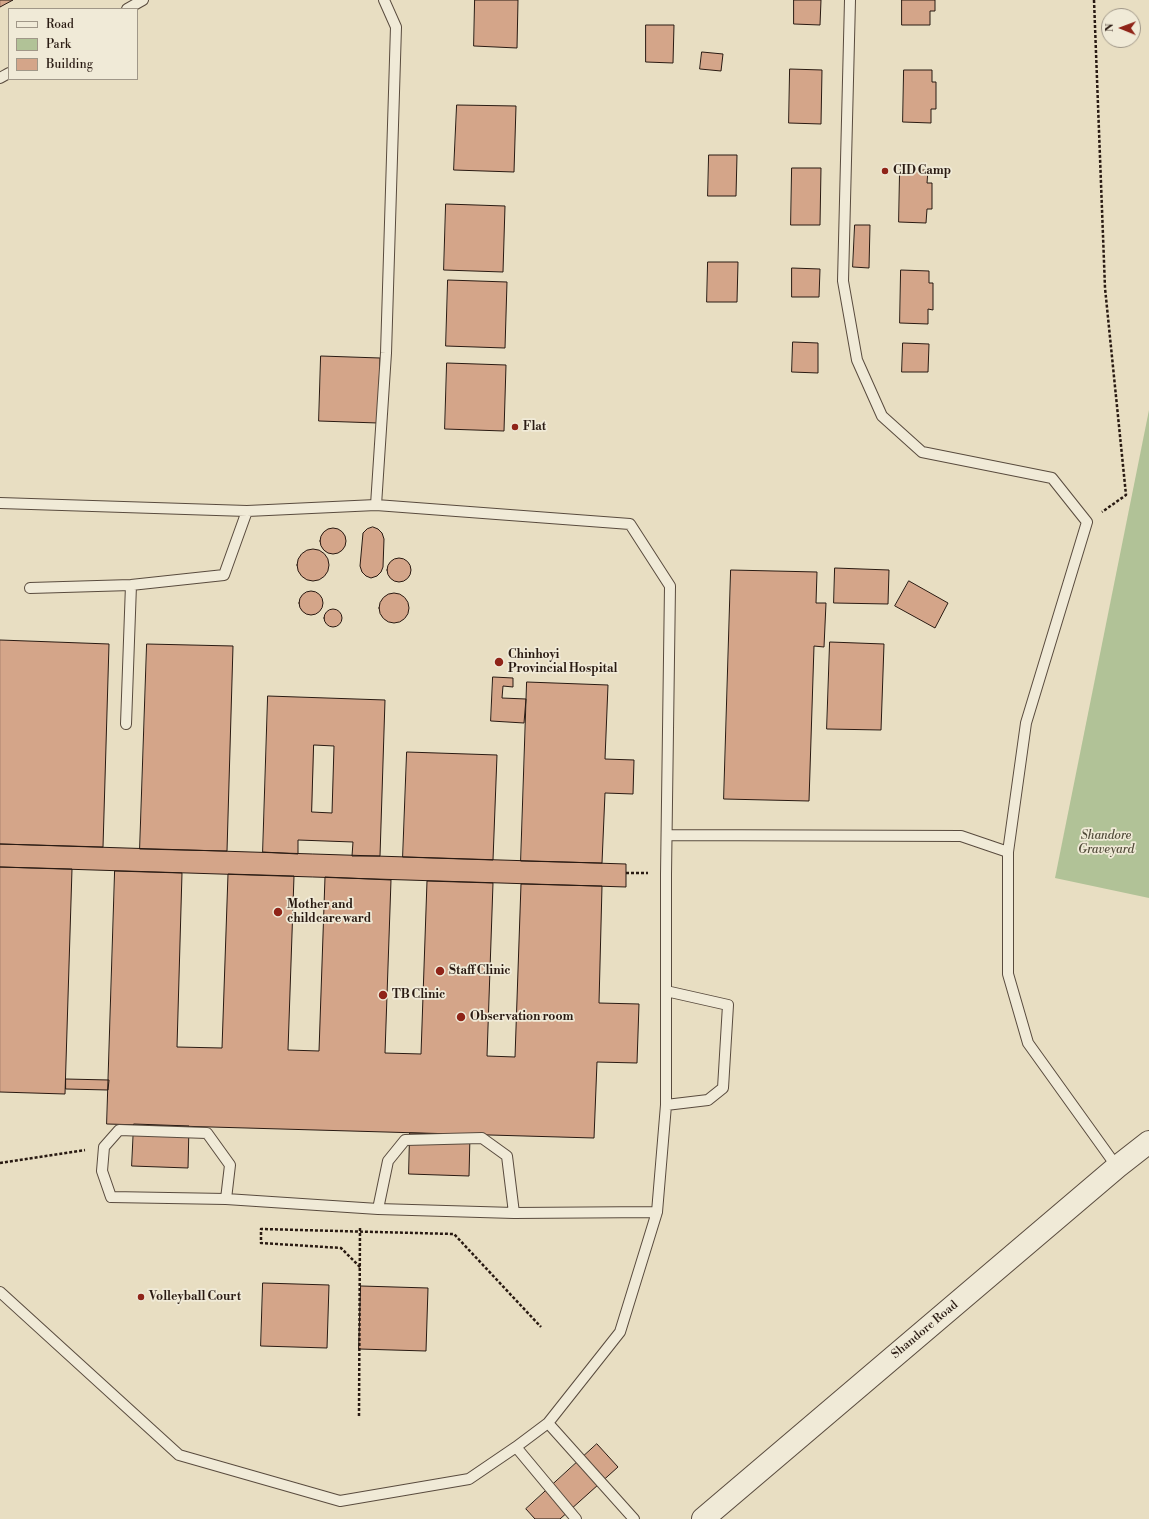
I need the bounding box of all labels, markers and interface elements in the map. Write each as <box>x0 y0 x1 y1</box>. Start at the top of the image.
legend <box>8 8 138 80</box>
north arrow <box>1101 8 1141 48</box>
text: Road <box>46 17 74 32</box>
text: N <box>1103 23 1117 32</box>
text: Park <box>46 37 71 52</box>
text: Building <box>46 57 93 72</box>
place label: CID Camp <box>893 164 951 178</box>
marker: CID Camp <box>880 166 890 176</box>
place label: Flat <box>523 420 546 434</box>
marker: Flat <box>510 422 520 432</box>
place label: Chinhoyi Provincial Hospital <box>508 648 618 676</box>
marker: Chinhoyi Provincial Hospital <box>493 656 505 668</box>
park label: Shandore Graveyard <box>1078 829 1134 857</box>
place label: Mother and childcare ward <box>287 898 371 926</box>
marker: Mother and childcare ward <box>272 906 284 918</box>
place label: Staff Clinic <box>449 964 511 978</box>
marker: Staff Clinic <box>434 965 446 977</box>
place label: TB Clinic <box>392 988 445 1002</box>
marker: TB Clinic <box>377 989 389 1001</box>
place label: Observation room <box>470 1010 573 1024</box>
marker: Observation room <box>455 1011 467 1023</box>
place label: Volleyball Court <box>149 1290 241 1304</box>
marker: Volleyball Court <box>136 1292 146 1302</box>
street label: Shandore Road <box>889 1298 961 1362</box>

